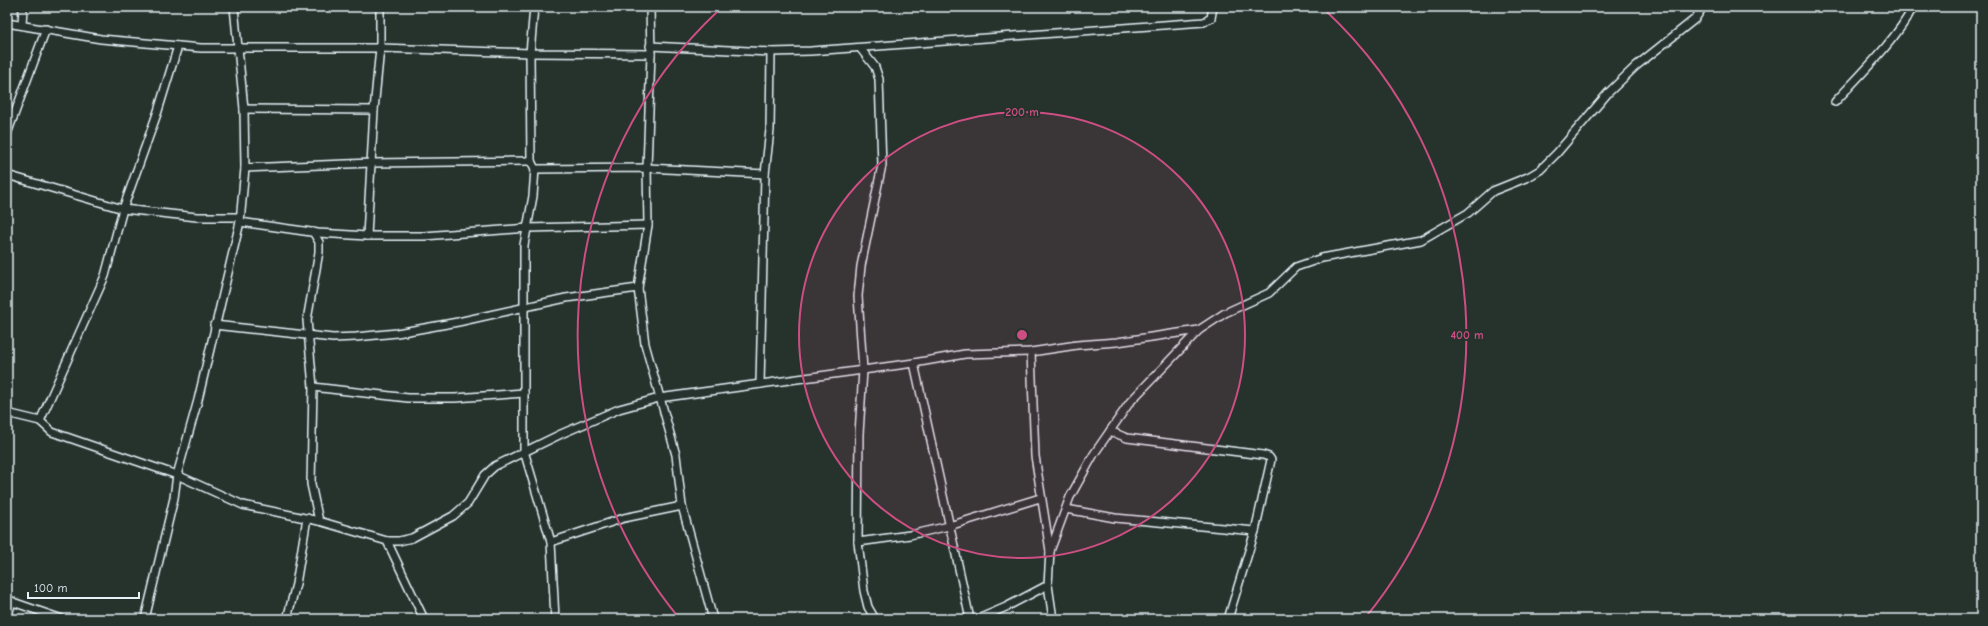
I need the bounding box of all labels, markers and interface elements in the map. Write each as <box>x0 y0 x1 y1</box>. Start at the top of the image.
text: 200 m <box>1005 105 1039 119</box>
centre of rings <box>1015 328 1029 342</box>
text: 400 m <box>1450 328 1484 342</box>
scale bar <box>28 574 139 600</box>
text: 100 m <box>34 581 67 595</box>

